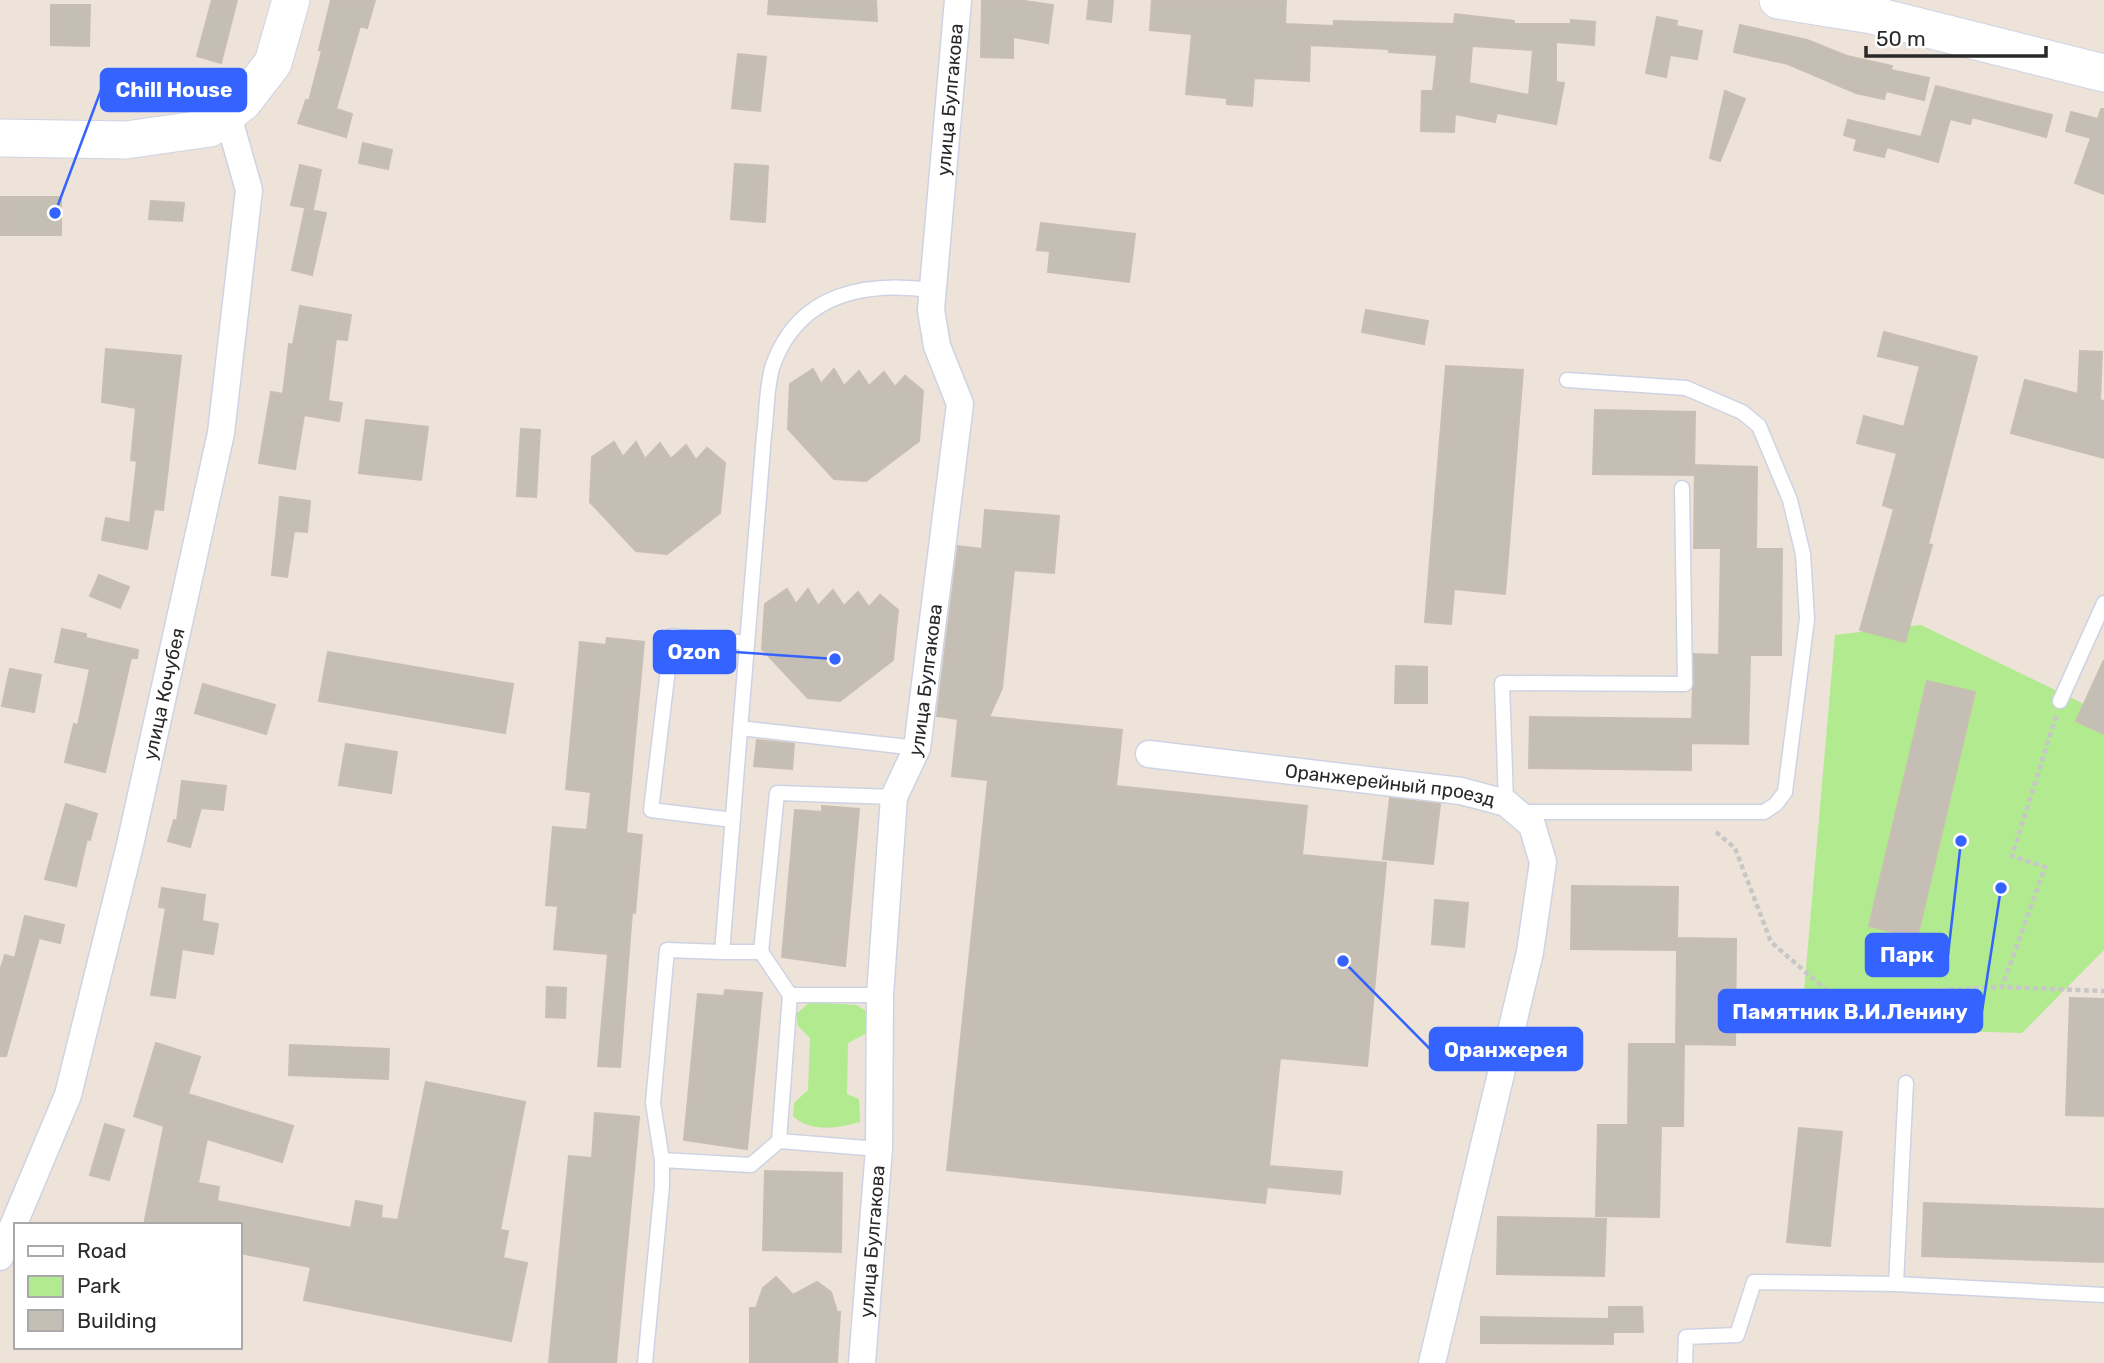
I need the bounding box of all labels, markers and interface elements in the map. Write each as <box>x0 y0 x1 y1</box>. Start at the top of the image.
scale bar <box>1866 14 2046 58</box>
street label: улица Булгакова <box>932 23 968 177</box>
text: 50 m <box>1876 26 1926 51</box>
callout: Chill House <box>101 69 246 111</box>
text: Chill House <box>116 77 232 102</box>
street label: улица Булгакова <box>904 603 947 760</box>
street label: улица Кочубея <box>138 626 190 762</box>
callout: Ozon <box>654 631 735 673</box>
text: Ozon <box>668 639 720 664</box>
street label: Оранжерейный проезд <box>1284 759 1498 812</box>
callout: Парк <box>1866 934 1948 976</box>
text: Парк <box>1880 942 1934 967</box>
callout: Памятник В.И.Ленину <box>1719 990 1982 1032</box>
text: Памятник В.И.Ленину <box>1732 999 1968 1024</box>
callout: Оранжерея <box>1430 1028 1582 1070</box>
text: Оранжерея <box>1444 1037 1568 1062</box>
street label: улица Булгакова <box>855 1164 890 1319</box>
legend <box>14 1223 242 1349</box>
text: Road <box>77 1238 127 1263</box>
text: Park <box>77 1273 121 1298</box>
text: Building <box>77 1308 157 1333</box>

